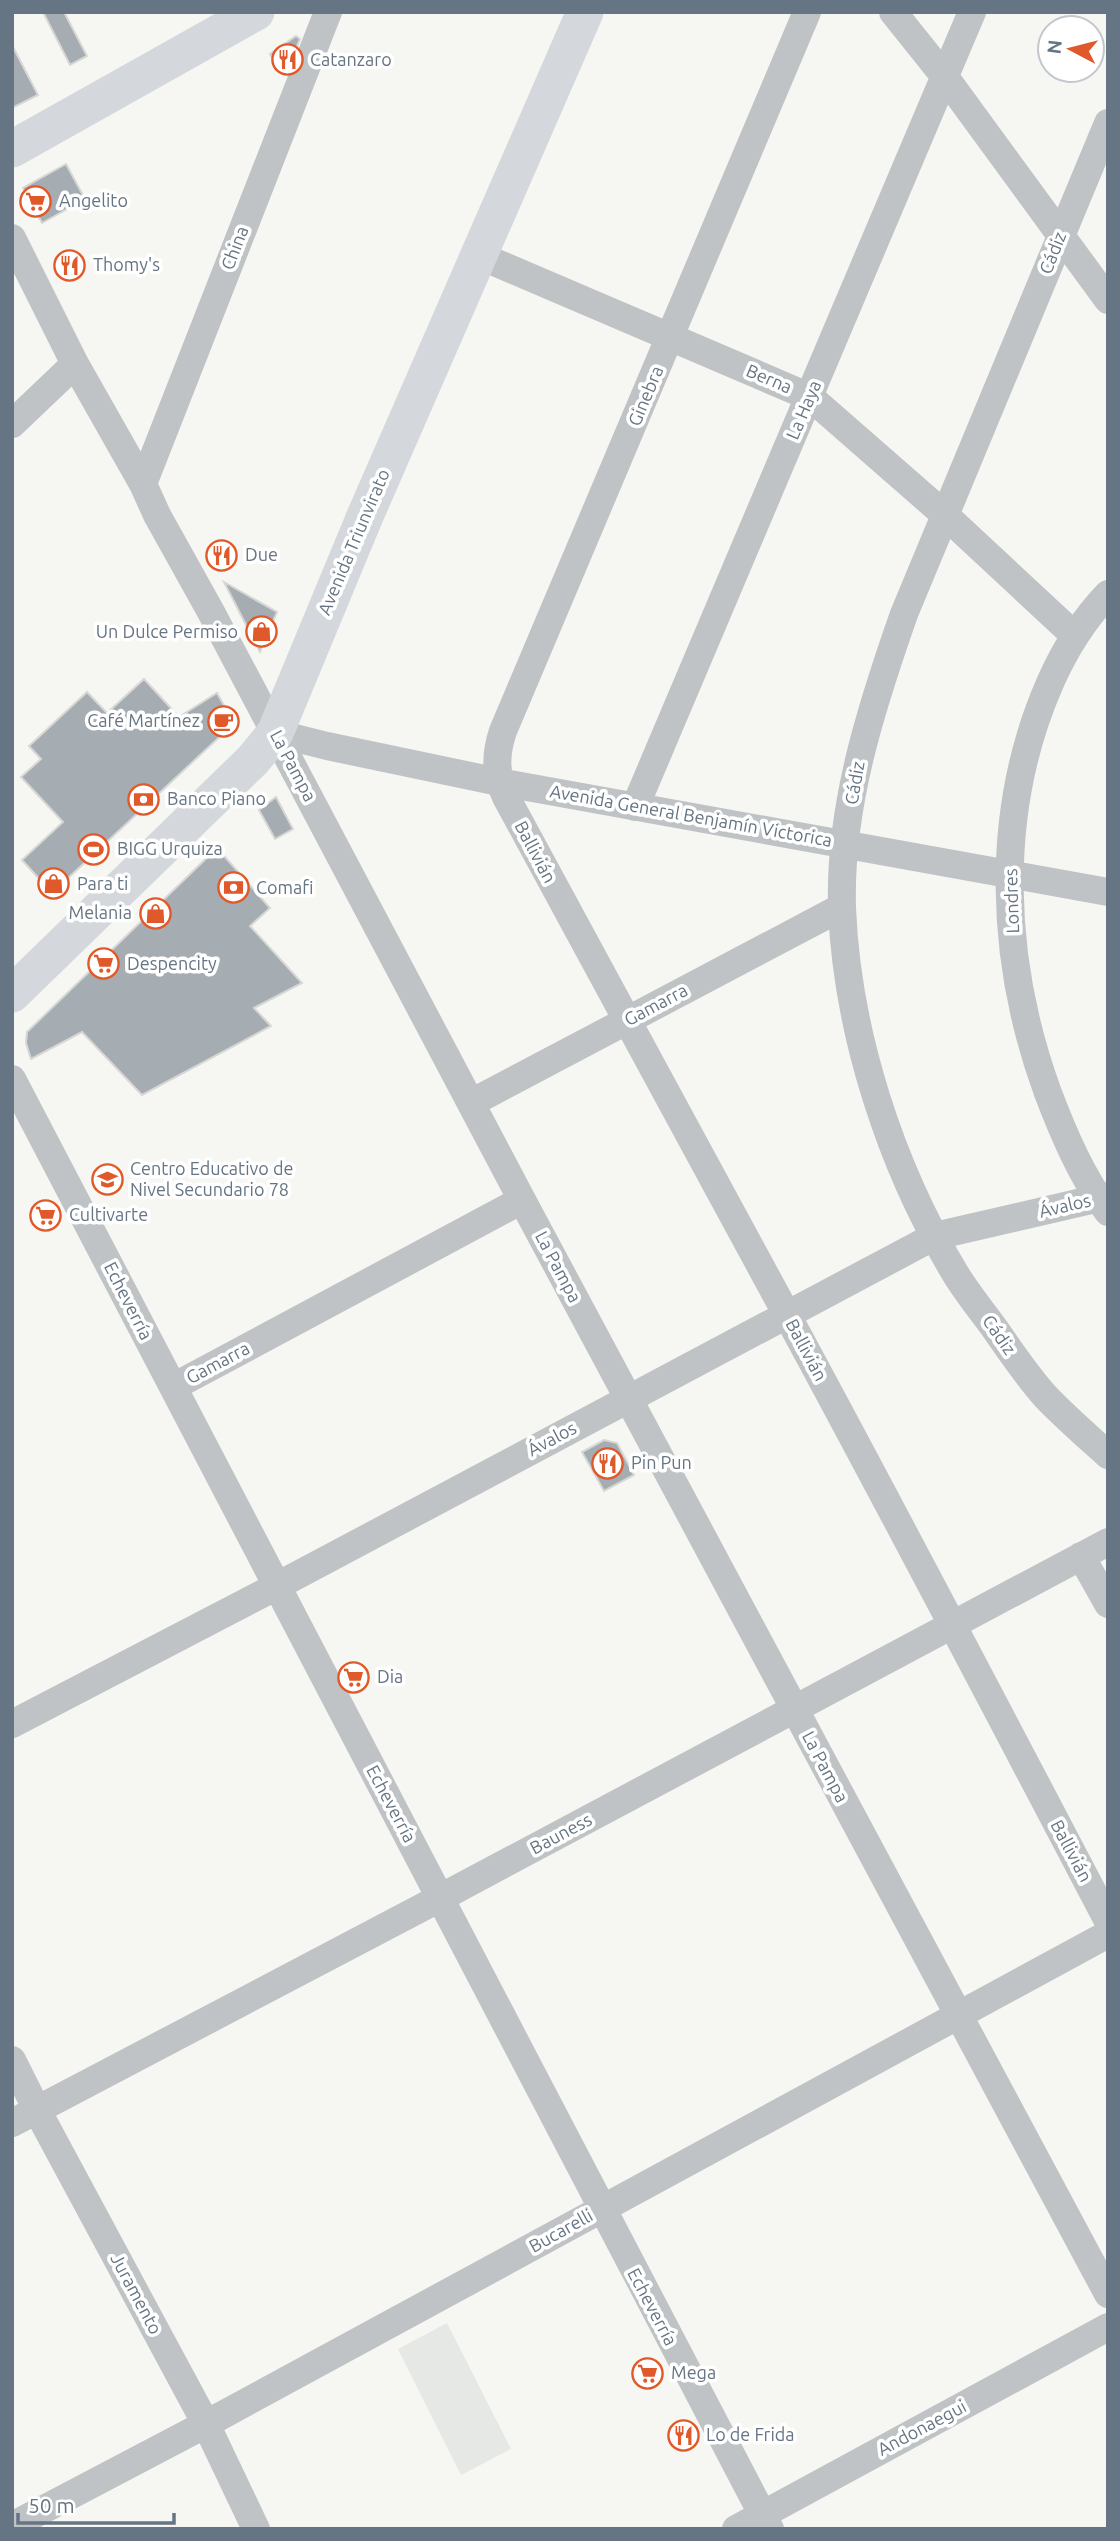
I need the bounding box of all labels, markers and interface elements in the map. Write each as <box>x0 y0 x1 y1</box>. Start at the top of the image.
north arrow <box>1036 14 1106 84</box>
text: N <box>1042 39 1066 55</box>
restaurant icon: Catanzaro <box>270 43 304 77</box>
place label: Catanzaro <box>310 49 392 69</box>
supermarket icon: Angelito <box>19 184 53 218</box>
place label: Angelito <box>59 190 128 210</box>
street label: China <box>217 223 252 272</box>
street label: Cádiz <box>1035 229 1069 277</box>
restaurant icon: Thomy's <box>53 248 87 282</box>
place label: Thomy's <box>93 254 160 274</box>
street label: Berna <box>744 360 795 397</box>
street label: Ginebra <box>624 363 667 429</box>
street label: La Haya <box>782 377 824 442</box>
street label: Avenida Triunvirato <box>313 466 393 618</box>
restaurant icon: Due <box>205 538 239 572</box>
place label: Due <box>245 544 278 564</box>
shop icon: Un Dulce Permiso <box>244 615 278 649</box>
place label: Un Dulce Permiso <box>96 621 238 641</box>
cafe icon: Café Martínez <box>206 704 240 738</box>
place label: Café Martínez <box>87 710 200 730</box>
street label: La Pampa <box>267 727 321 805</box>
street label: Cádiz <box>840 760 868 806</box>
street label: Avenida General Benjamín Victorica <box>548 780 834 850</box>
bank icon: Banco Piano <box>127 782 161 816</box>
place label: Banco Piano <box>167 788 266 808</box>
street label: Ballivián <box>511 817 560 886</box>
sports icon: BIGG Urquiza <box>77 832 111 866</box>
place label: BIGG Urquiza <box>117 838 223 858</box>
shop icon: Para ti <box>37 867 71 901</box>
street label: Londres <box>1000 868 1022 934</box>
bank icon: Comafi <box>216 871 250 905</box>
place label: Para ti <box>77 873 128 893</box>
place label: Comafi <box>256 877 314 897</box>
shop icon: Melania <box>138 896 172 930</box>
place label: Melania <box>69 902 132 922</box>
supermarket icon: Despencity <box>87 947 121 981</box>
place label: Despencity <box>127 953 217 973</box>
street label: Gamarra <box>620 979 691 1029</box>
place label: Centro Educativo de Nivel Secundario 78 <box>130 1158 293 1199</box>
school or university icon: Centro Educativo de Nivel Secundario 78 <box>90 1162 124 1196</box>
street label: Ávalos <box>1037 1188 1093 1221</box>
supermarket icon: Cultivarte <box>29 1198 63 1232</box>
place label: Cultivarte <box>69 1204 148 1224</box>
street label: La Pampa <box>532 1228 586 1306</box>
street label: Echeverría <box>101 1258 157 1343</box>
street label: Cádiz <box>979 1311 1020 1358</box>
street label: Ballivián <box>782 1315 831 1384</box>
street label: Gamarra <box>182 1337 253 1387</box>
street label: Ávalos <box>523 1416 580 1459</box>
restaurant icon: Pin Pun <box>591 1446 625 1480</box>
place label: Pin Pun <box>631 1452 692 1472</box>
supermarket icon: Dia <box>337 1660 371 1694</box>
place label: Dia <box>377 1666 403 1686</box>
street label: La Pampa <box>799 1728 853 1806</box>
street label: Echeverría <box>363 1761 421 1846</box>
street label: Bauness <box>526 1809 595 1858</box>
street label: Ballivián <box>1047 1816 1096 1885</box>
street label: Bucarelli <box>525 2204 596 2256</box>
street label: Juramento <box>107 2250 166 2337</box>
street label: Echeverría <box>624 2264 682 2349</box>
supermarket icon: Mega <box>631 2356 665 2390</box>
place label: Mega <box>671 2362 716 2382</box>
street label: Andonaegui <box>874 2395 969 2459</box>
restaurant icon: Lo de Frida <box>666 2418 700 2452</box>
place label: Lo de Frida <box>706 2424 795 2444</box>
scale bar <box>18 2482 173 2526</box>
text: 50 m <box>28 2493 75 2517</box>

